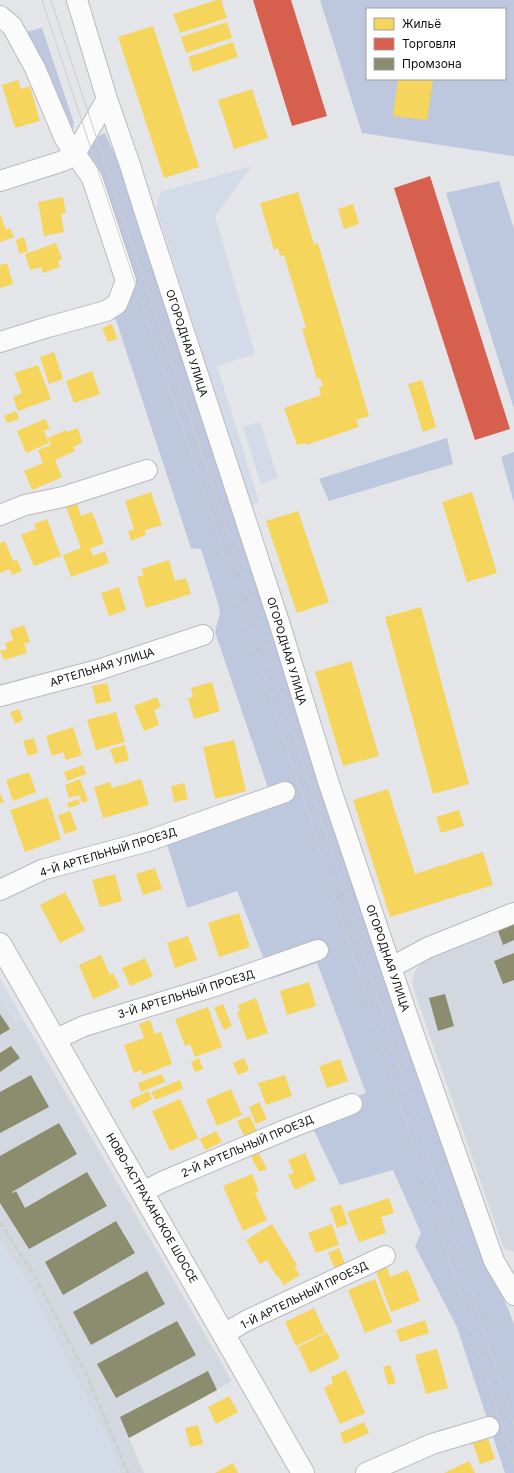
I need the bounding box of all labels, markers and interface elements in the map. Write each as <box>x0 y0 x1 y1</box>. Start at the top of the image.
legend <box>366 8 506 80</box>
text: Жильё <box>402 16 441 31</box>
text: Торговля <box>402 36 456 51</box>
text: Промзона <box>402 56 462 71</box>
street label: ОГОРОДНАЯ УЛИЦА <box>163 287 211 399</box>
street label: ОГОРОДНАЯ УЛИЦА <box>264 595 310 707</box>
street label: АРТЕЛЬНАЯ УЛИЦА <box>48 644 156 690</box>
street label: 4-Й АРТЕЛЬНЫЙ ПРОЕЗД <box>38 824 178 880</box>
street label: ОГОРОДНАЯ УЛИЦА <box>363 903 413 1014</box>
street label: 3-Й АРТЕЛЬНЫЙ ПРОЕЗД <box>116 967 256 1021</box>
street label: 2-Й АРТЕЛЬНЫЙ ПРОЕЗД <box>179 1112 315 1180</box>
street label: НОВО-АСТРАХАНСКОЕ ШОССЕ <box>103 1130 201 1286</box>
street label: 1-Й АРТЕЛЬНЫЙ ПРОЕЗД <box>238 1258 370 1332</box>

